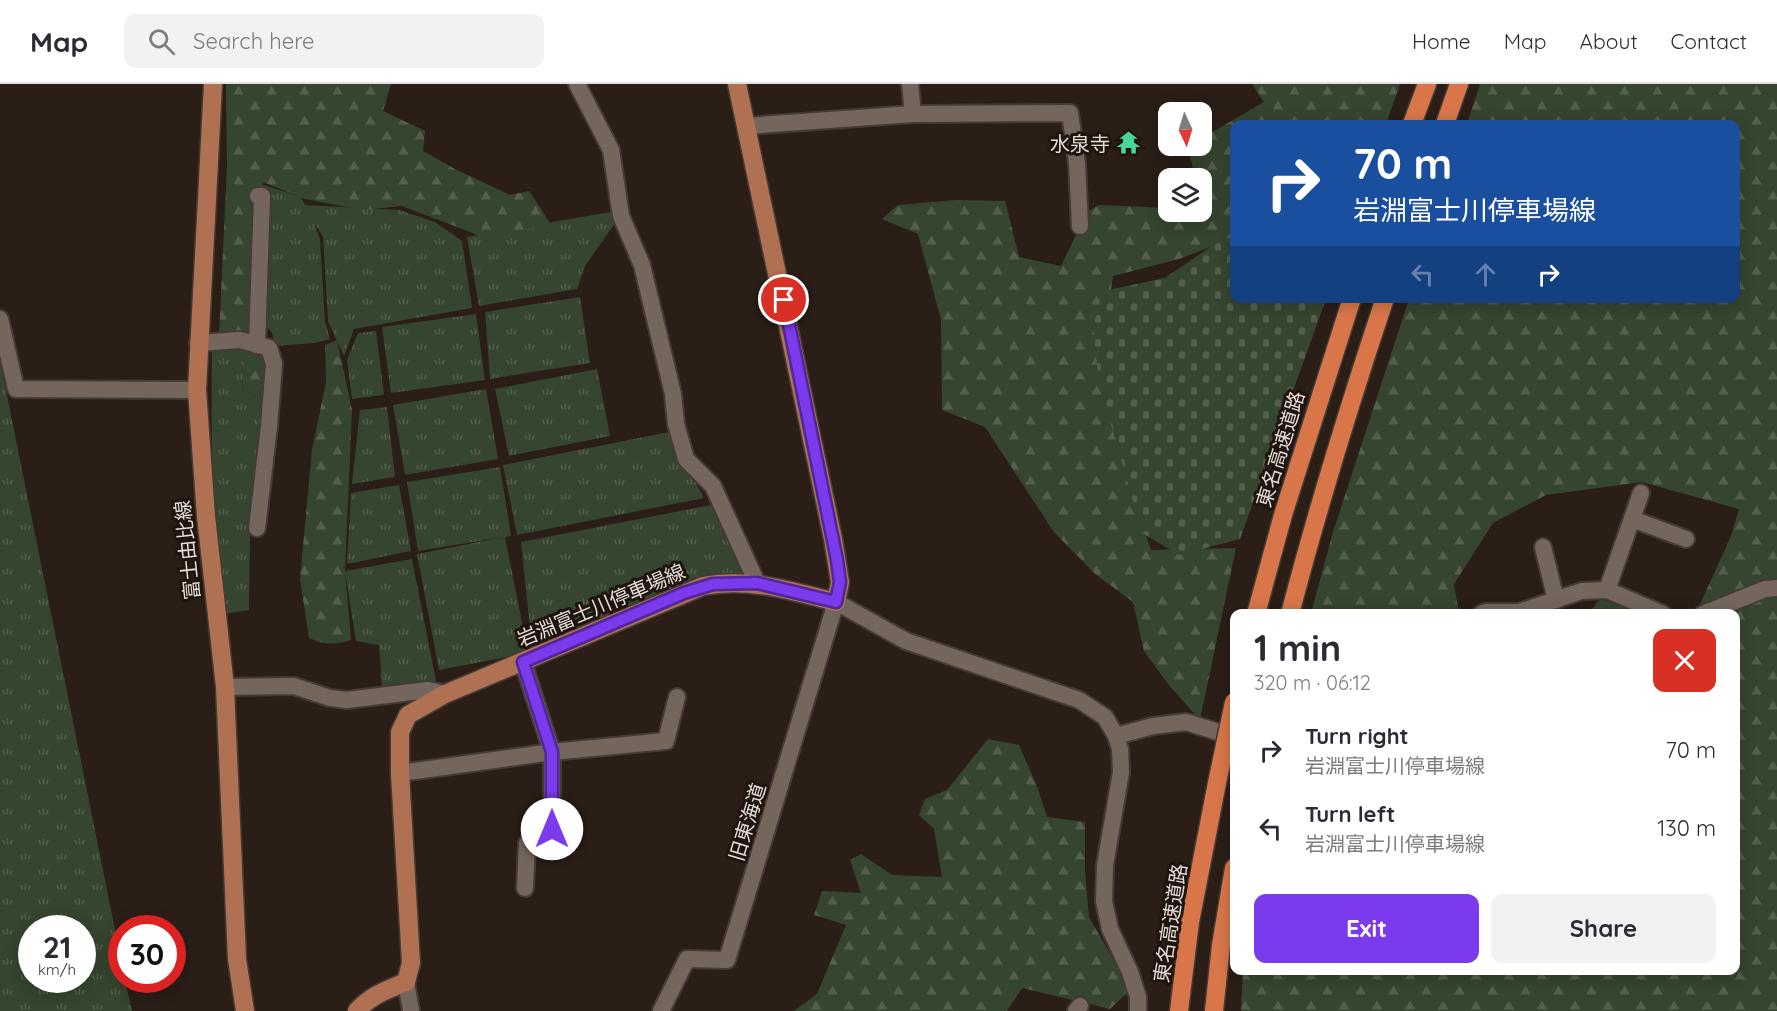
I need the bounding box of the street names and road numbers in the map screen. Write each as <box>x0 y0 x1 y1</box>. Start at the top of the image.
street label: 東名高速道路 <box>1251 388 1309 510</box>
street label: 富士由比線 <box>169 499 205 601</box>
street label: 岩淵富士川停車場線 <box>513 558 689 652</box>
street label: 旧東海道 <box>723 780 771 864</box>
street label: 東名高速道路 <box>1148 862 1192 984</box>

